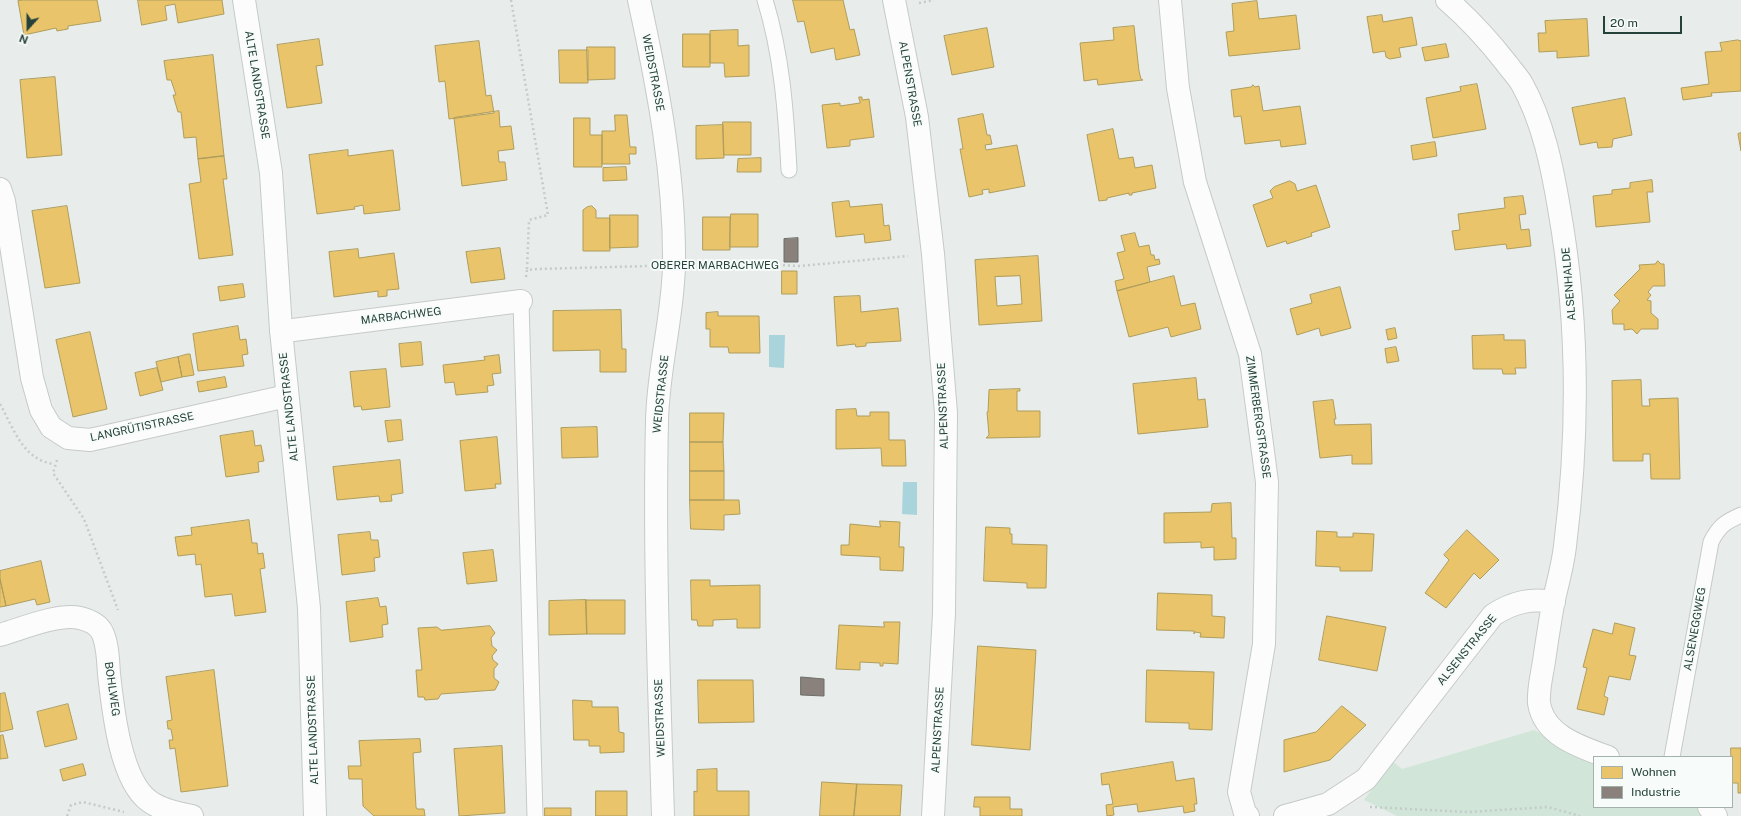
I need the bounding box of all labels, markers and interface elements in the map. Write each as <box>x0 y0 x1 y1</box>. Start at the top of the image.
north arrow <box>8 8 48 48</box>
scale bar <box>1605 8 1684 34</box>
text: 20 m <box>1610 16 1638 30</box>
street label: ALTE LANDSTRASSE <box>242 30 272 140</box>
text: N <box>18 32 30 46</box>
street label: WEIDSTRASSE <box>639 33 667 113</box>
street label: ALPENSTRASSE <box>896 40 924 128</box>
street label: ALSENHALDE <box>1559 247 1579 321</box>
street label: OBERER MARBACHWEG <box>651 259 779 273</box>
street label: MARBACHWEG <box>360 305 442 327</box>
street label: ALTE LANDSTRASSE <box>277 352 301 462</box>
street label: WEIDSTRASSE <box>650 354 672 434</box>
street label: ZIMMERBERGSTRASSE <box>1243 355 1273 479</box>
street label: ALPENSTRASSE <box>935 362 951 450</box>
street label: LANGRÜTISTRASSE <box>89 410 195 444</box>
street label: ALSENEGGWEG <box>1681 586 1709 672</box>
street label: ALSENSTRASSE <box>1434 612 1500 688</box>
street label: BOHLWEG <box>102 661 122 717</box>
street label: ALTE LANDSTRASSE <box>304 675 322 785</box>
street label: WEIDSTRASSE <box>652 679 668 757</box>
street label: ALPENSTRASSE <box>929 686 947 774</box>
legend <box>1593 756 1733 808</box>
text: Wohnen <box>1631 765 1676 779</box>
text: Industrie <box>1631 785 1681 799</box>

